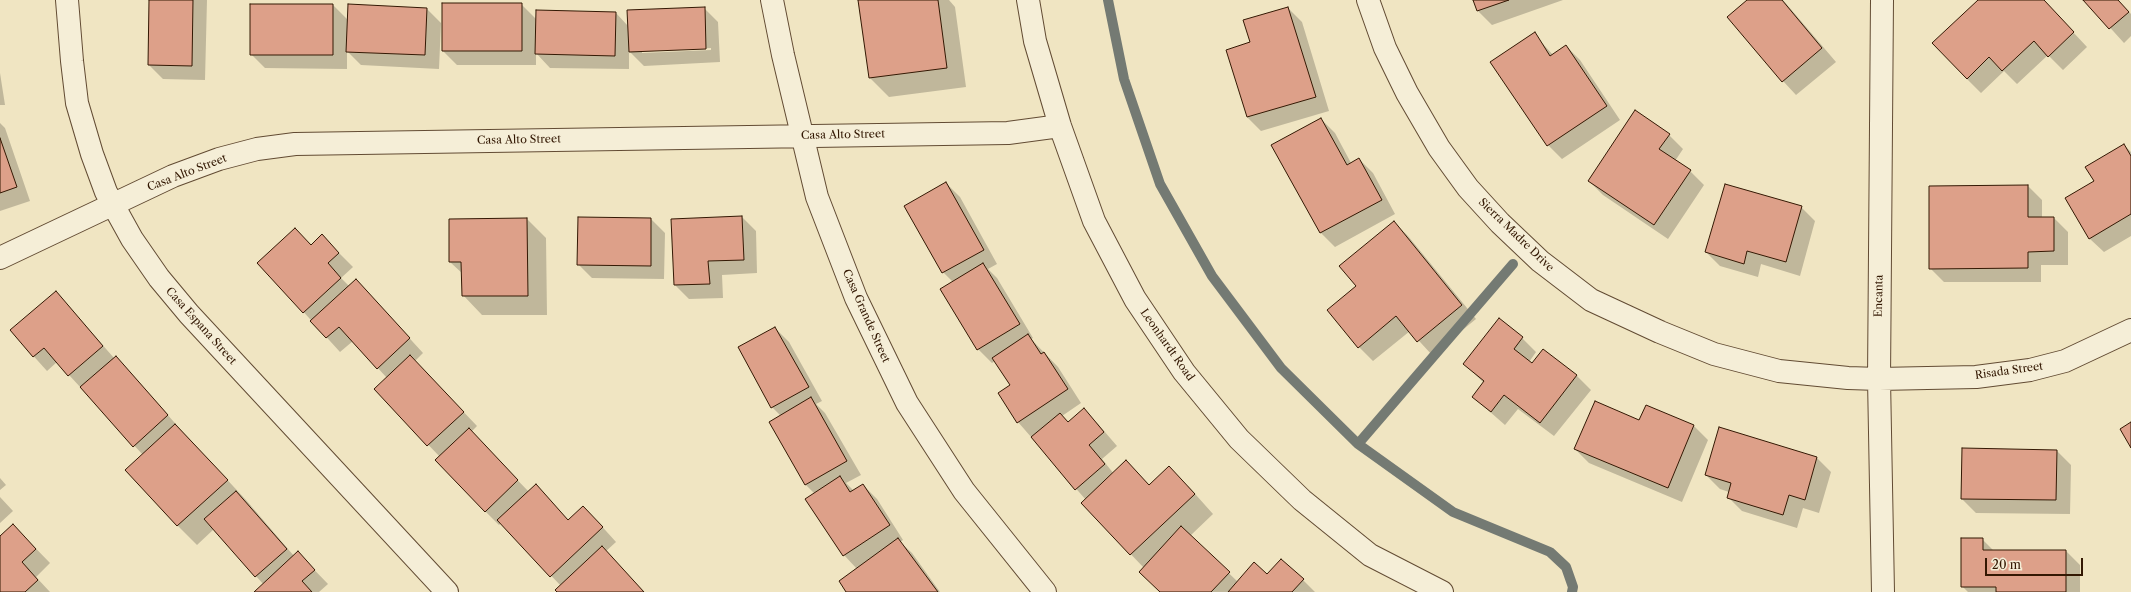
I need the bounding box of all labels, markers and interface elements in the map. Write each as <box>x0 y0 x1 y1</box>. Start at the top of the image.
street label: Casa Alto Street <box>801 128 885 142</box>
street label: Casa Alto Street <box>477 133 561 147</box>
street label: Casa Alto Street <box>145 152 229 194</box>
street label: Sierra Madre Drive <box>1476 196 1556 274</box>
street label: Casa Grande Street <box>839 267 893 365</box>
street label: Encanta <box>1872 275 1886 317</box>
street label: Casa Espana Street <box>163 285 239 367</box>
street label: Leonhardt Road <box>1137 306 1197 384</box>
street label: Risada Street <box>1974 360 2044 382</box>
scale bar <box>1987 550 2085 576</box>
text: 20 m <box>1992 557 2021 572</box>

